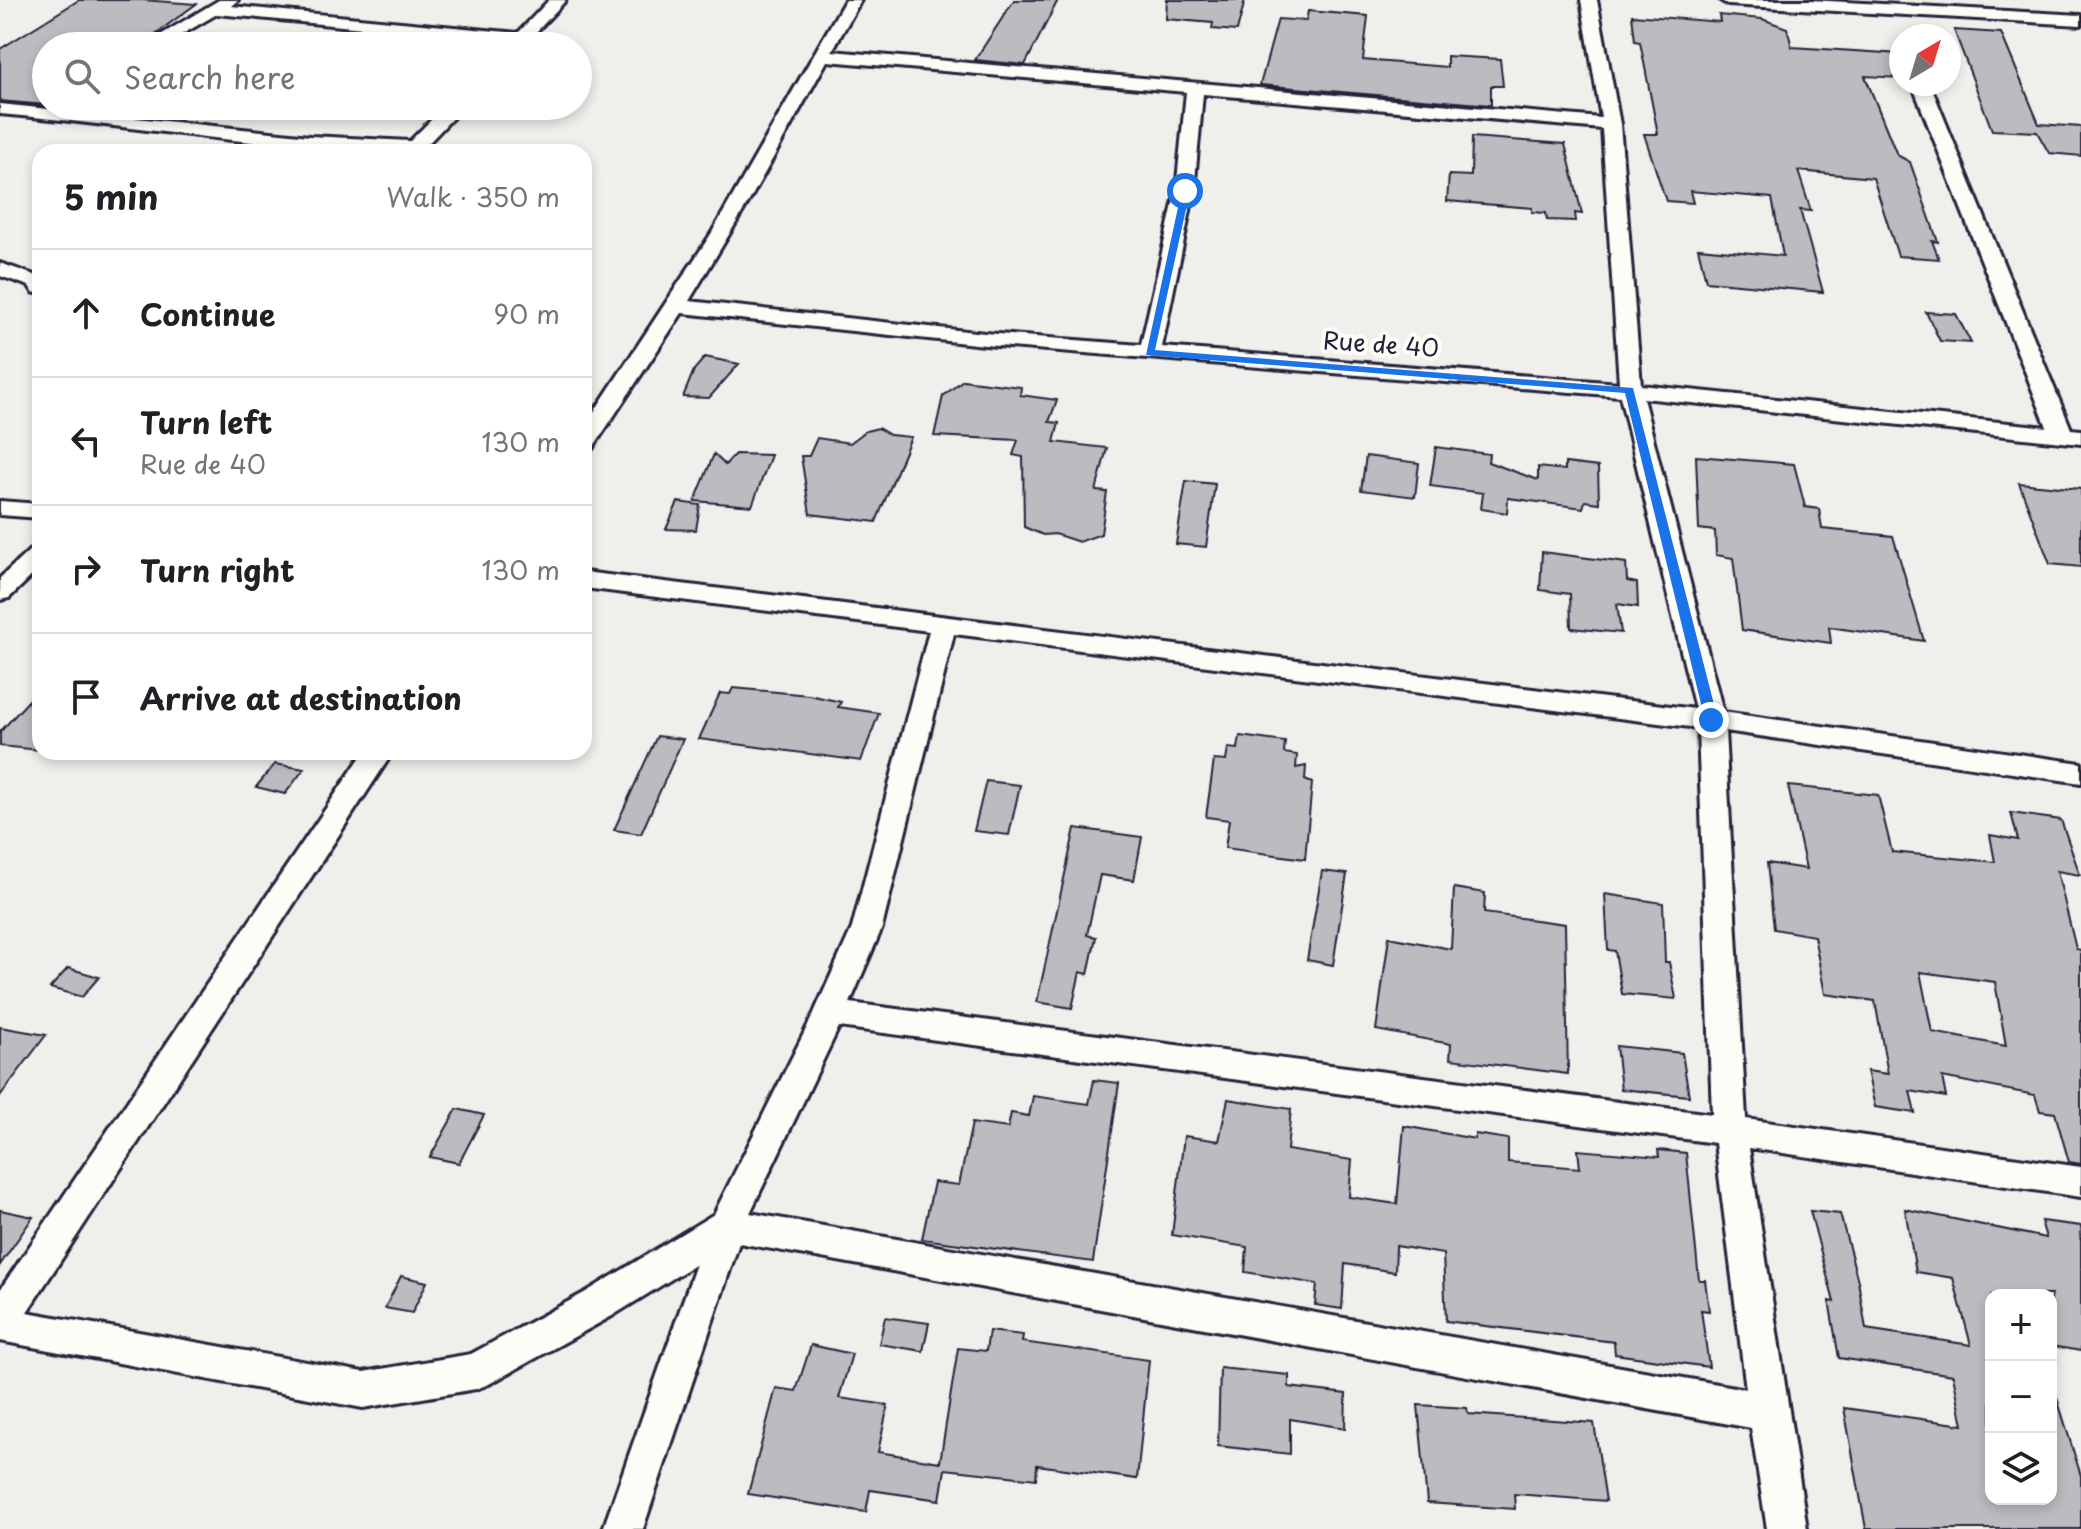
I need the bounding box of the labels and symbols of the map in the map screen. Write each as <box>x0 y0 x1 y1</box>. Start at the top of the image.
north arrow <box>1889 24 1961 96</box>
route start <box>1167 173 1203 209</box>
street label: Rue de 40 <box>1322 321 1440 365</box>
route end <box>1693 702 1729 738</box>

